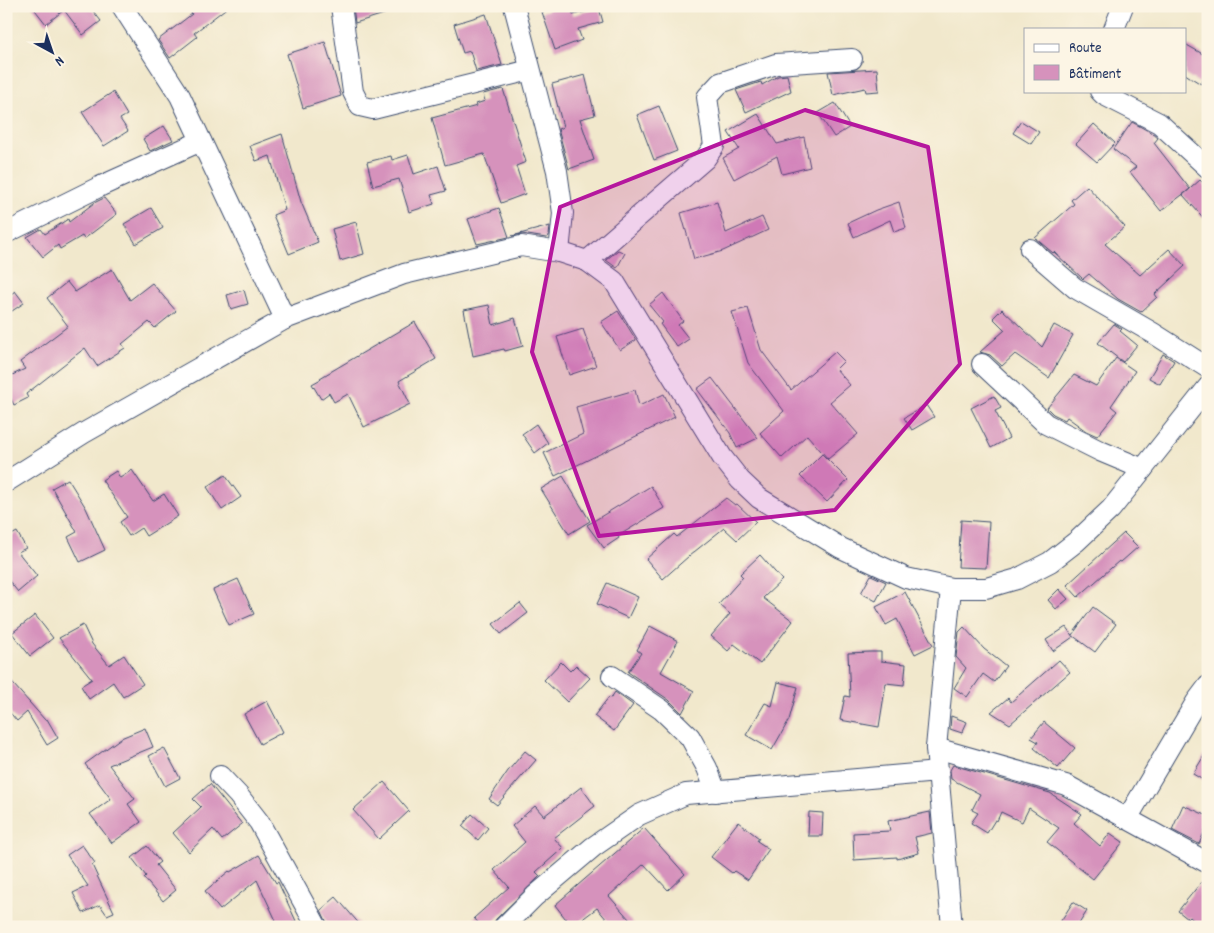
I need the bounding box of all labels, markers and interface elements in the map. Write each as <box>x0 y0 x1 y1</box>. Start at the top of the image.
north arrow <box>28 28 78 78</box>
legend <box>1024 28 1186 92</box>
text: Route <box>1069 38 1102 60</box>
text: N <box>50 51 68 70</box>
text: Bâtiment <box>1069 64 1122 86</box>

